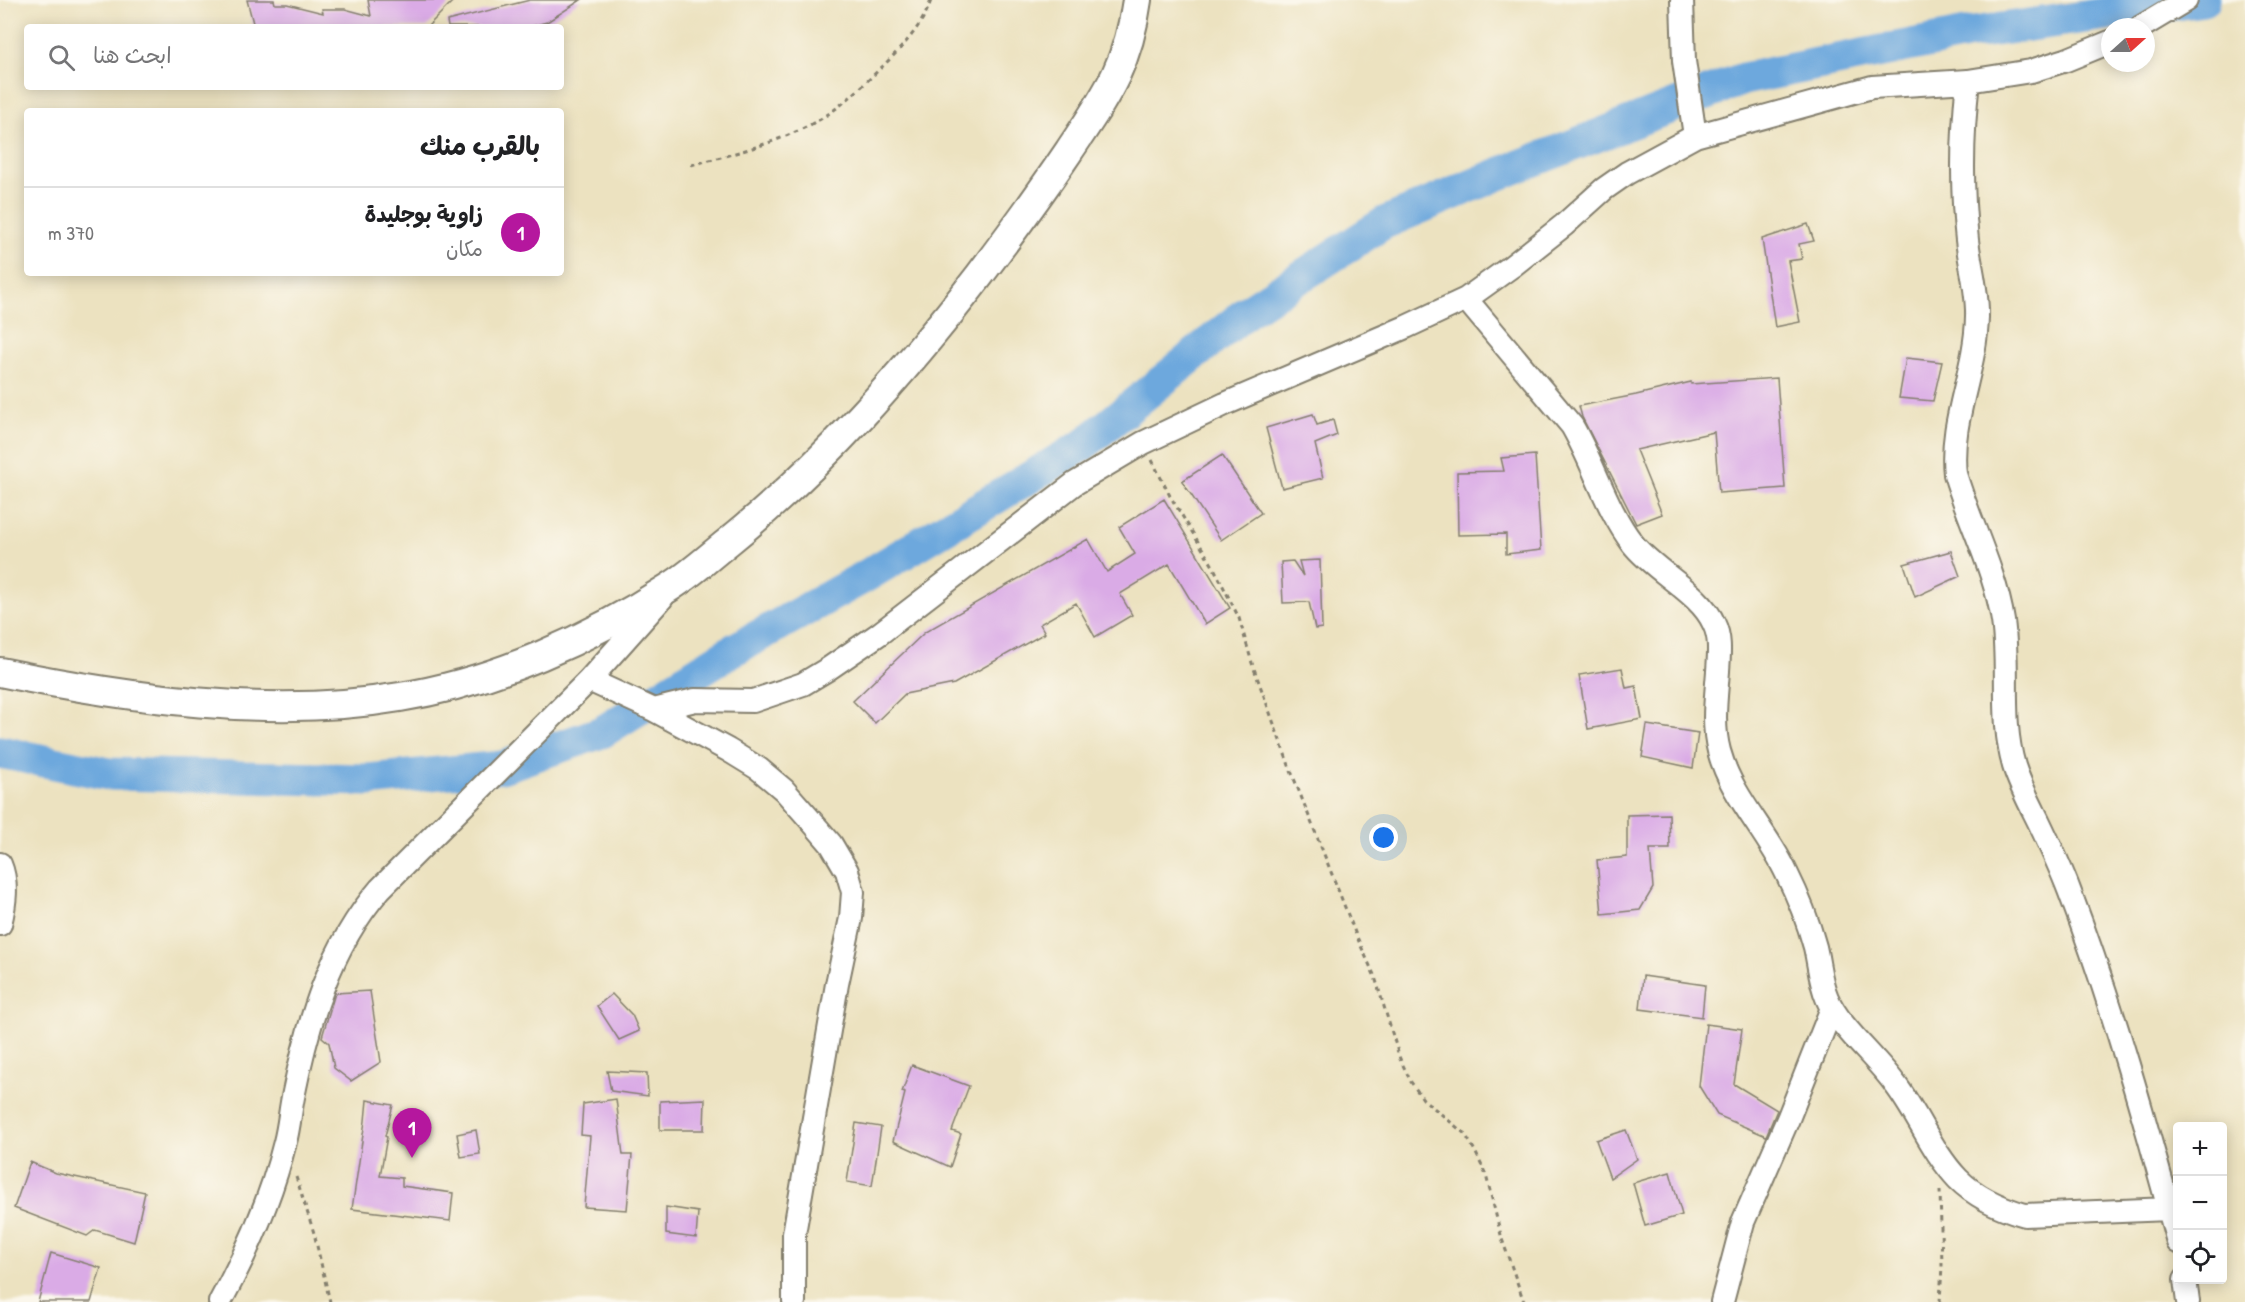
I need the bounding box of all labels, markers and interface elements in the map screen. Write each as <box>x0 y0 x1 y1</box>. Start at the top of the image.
north arrow <box>2101 18 2155 72</box>
search box <box>24 24 564 90</box>
text: ابحث هنا <box>93 40 172 70</box>
icon: search <box>45 41 78 74</box>
text: بالقرب منك <box>420 128 540 163</box>
text: زاوية بوجليدة <box>365 199 483 229</box>
text: 370 m <box>48 219 94 246</box>
text: 1 <box>517 219 524 246</box>
text: مكان <box>446 235 483 262</box>
your location <box>1369 823 1398 852</box>
pin: 1 <box>392 1108 432 1158</box>
map controls <box>2173 1122 2227 1284</box>
button: + <box>2173 1122 2227 1176</box>
button: − <box>2173 1176 2227 1230</box>
button: locate <box>2173 1230 2227 1284</box>

